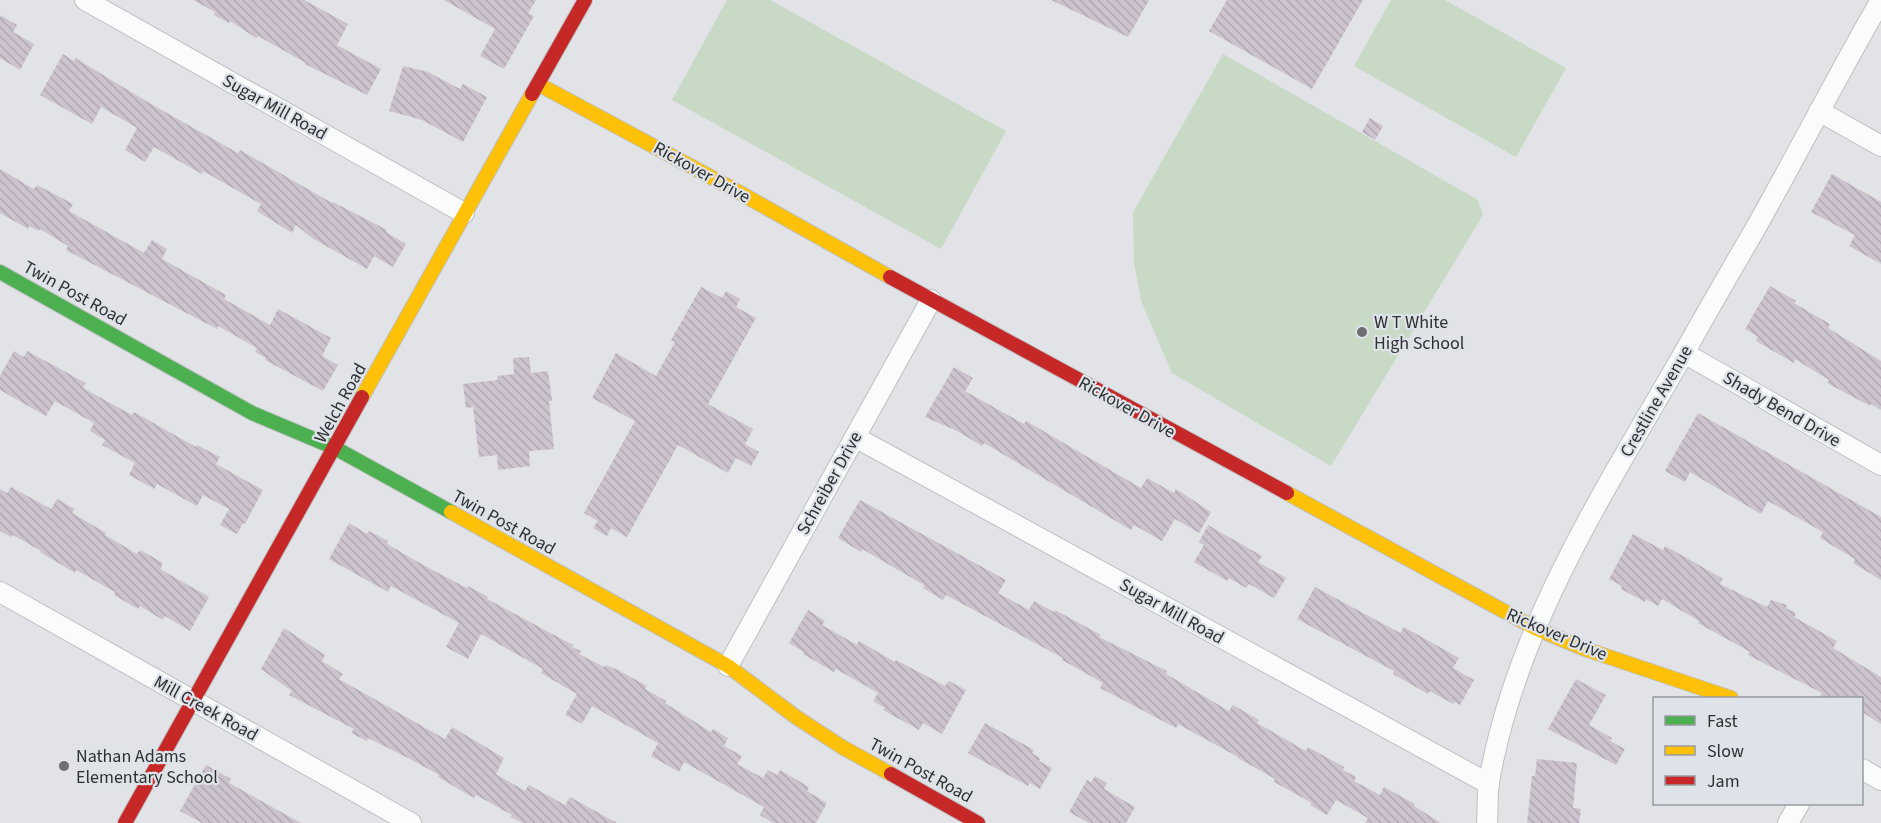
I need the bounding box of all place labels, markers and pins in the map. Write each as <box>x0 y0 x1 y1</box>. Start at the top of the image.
place label: W T White High School <box>1374 310 1464 356</box>
marker: W T White High School <box>1355 325 1369 339</box>
place label: Nathan Adams Elementary School <box>76 744 218 790</box>
marker: Nathan Adams Elementary School <box>57 759 71 773</box>

